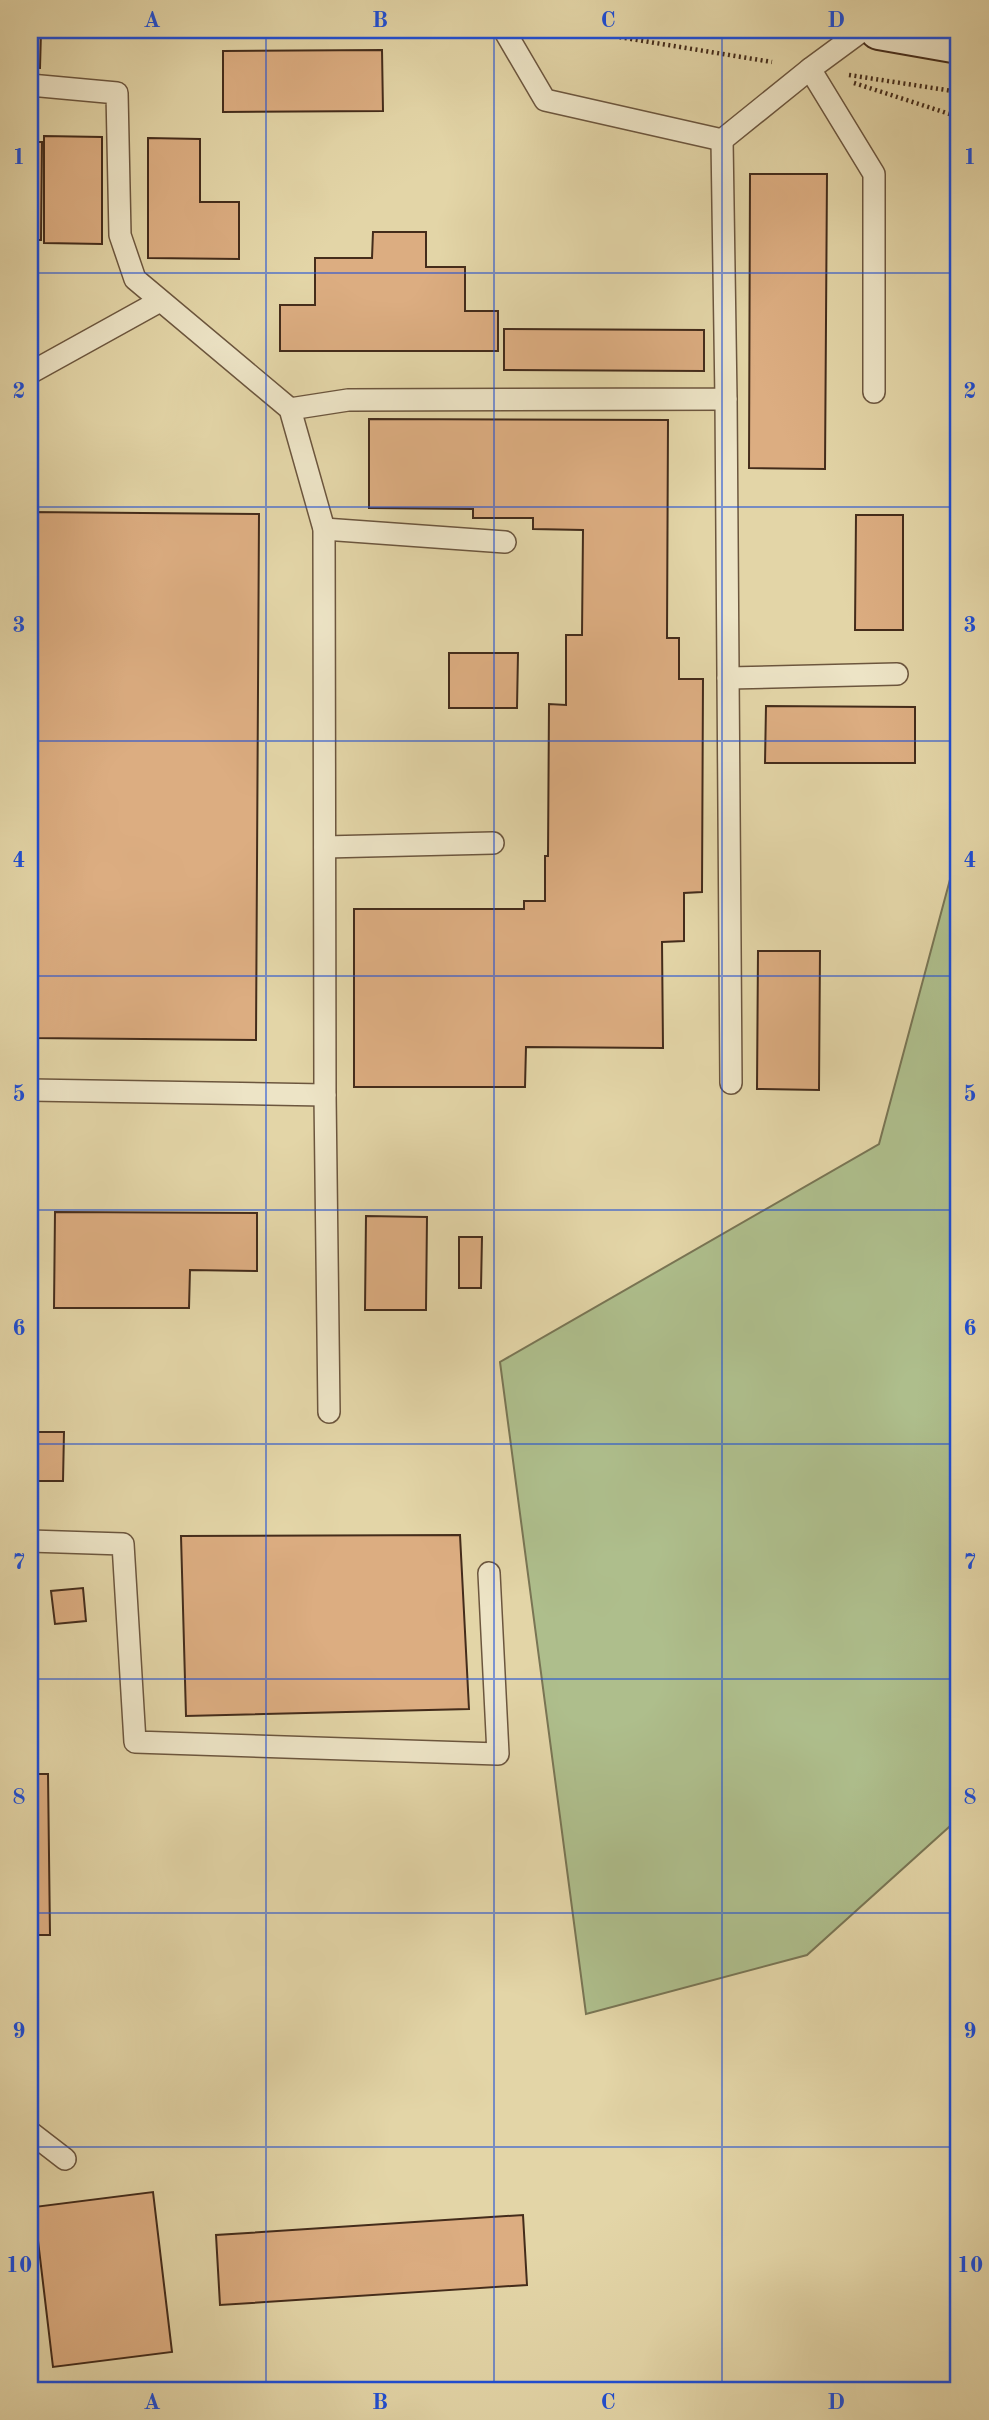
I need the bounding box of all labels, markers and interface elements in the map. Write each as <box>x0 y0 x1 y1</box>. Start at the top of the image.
text: A <box>143 9 161 32</box>
text: B <box>372 9 388 32</box>
text: C <box>600 9 616 32</box>
text: D <box>827 9 845 32</box>
text: 1 <box>12 146 26 169</box>
text: 1 <box>963 146 977 169</box>
text: 2 <box>12 380 26 403</box>
text: 2 <box>963 380 977 403</box>
text: 3 <box>12 614 26 637</box>
text: 3 <box>963 614 977 637</box>
text: 4 <box>12 849 26 872</box>
text: 4 <box>963 849 977 872</box>
text: 5 <box>12 1083 26 1106</box>
text: 5 <box>963 1083 977 1106</box>
text: 6 <box>12 1317 26 1340</box>
text: 6 <box>963 1317 977 1340</box>
text: 7 <box>12 1551 26 1574</box>
text: 7 <box>963 1551 977 1574</box>
text: 8 <box>12 1786 26 1809</box>
text: 8 <box>963 1786 977 1809</box>
text: 9 <box>12 2020 26 2043</box>
text: 9 <box>963 2020 977 2043</box>
text: 10 <box>6 2254 32 2277</box>
text: 10 <box>957 2254 983 2277</box>
text: A <box>143 2391 161 2414</box>
text: B <box>372 2391 388 2414</box>
text: C <box>600 2391 616 2414</box>
text: D <box>827 2391 845 2414</box>

